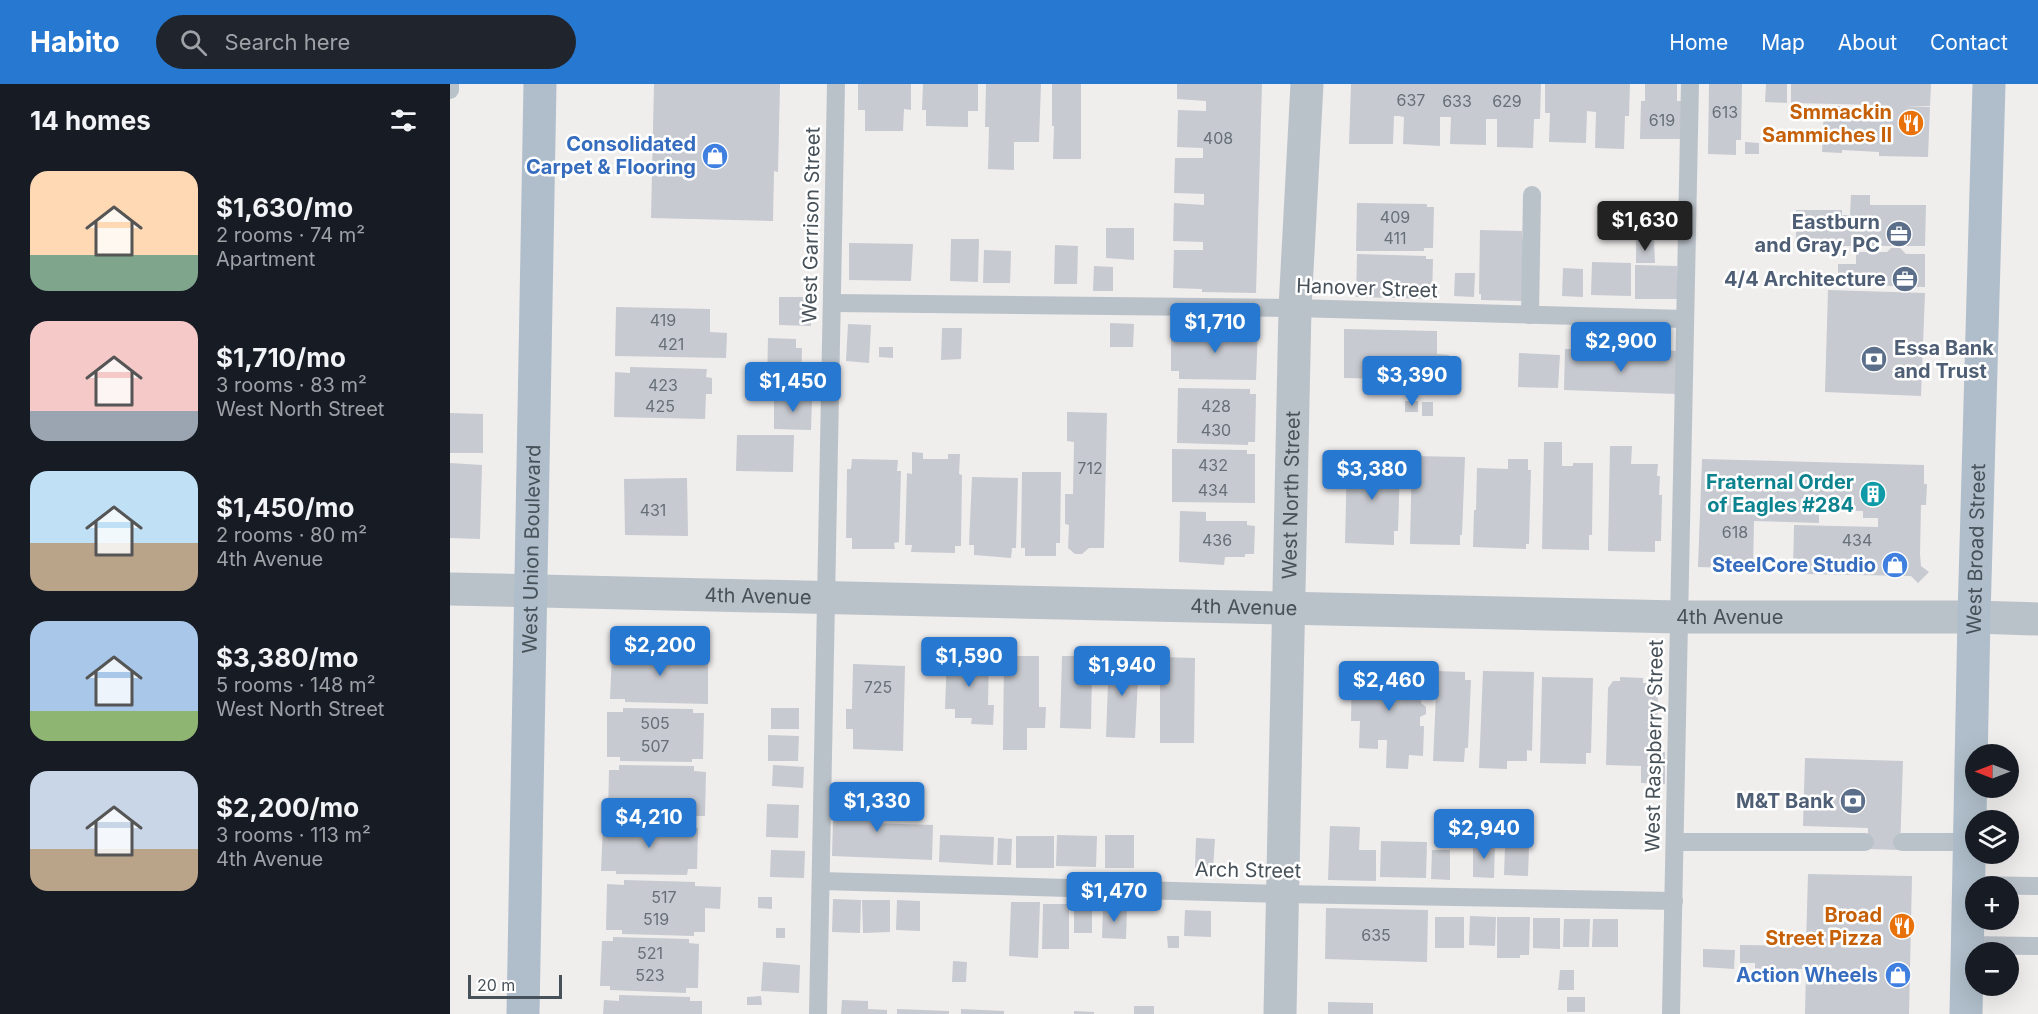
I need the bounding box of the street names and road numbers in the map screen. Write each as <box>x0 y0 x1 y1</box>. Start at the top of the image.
street label: West Garrison Street <box>797 126 825 323</box>
street label: Hanover Street <box>1296 274 1439 302</box>
street label: West North Street <box>1277 410 1305 580</box>
street label: West Union Boulevard <box>518 444 545 654</box>
street label: West Broad Street <box>1962 463 1990 635</box>
street label: 4th Avenue <box>704 583 812 609</box>
street label: 4th Avenue <box>1190 594 1298 620</box>
street label: 4th Avenue <box>1676 605 1783 629</box>
street label: West Raspberry Street <box>1640 639 1668 853</box>
street label: Arch Street <box>1195 857 1302 883</box>

